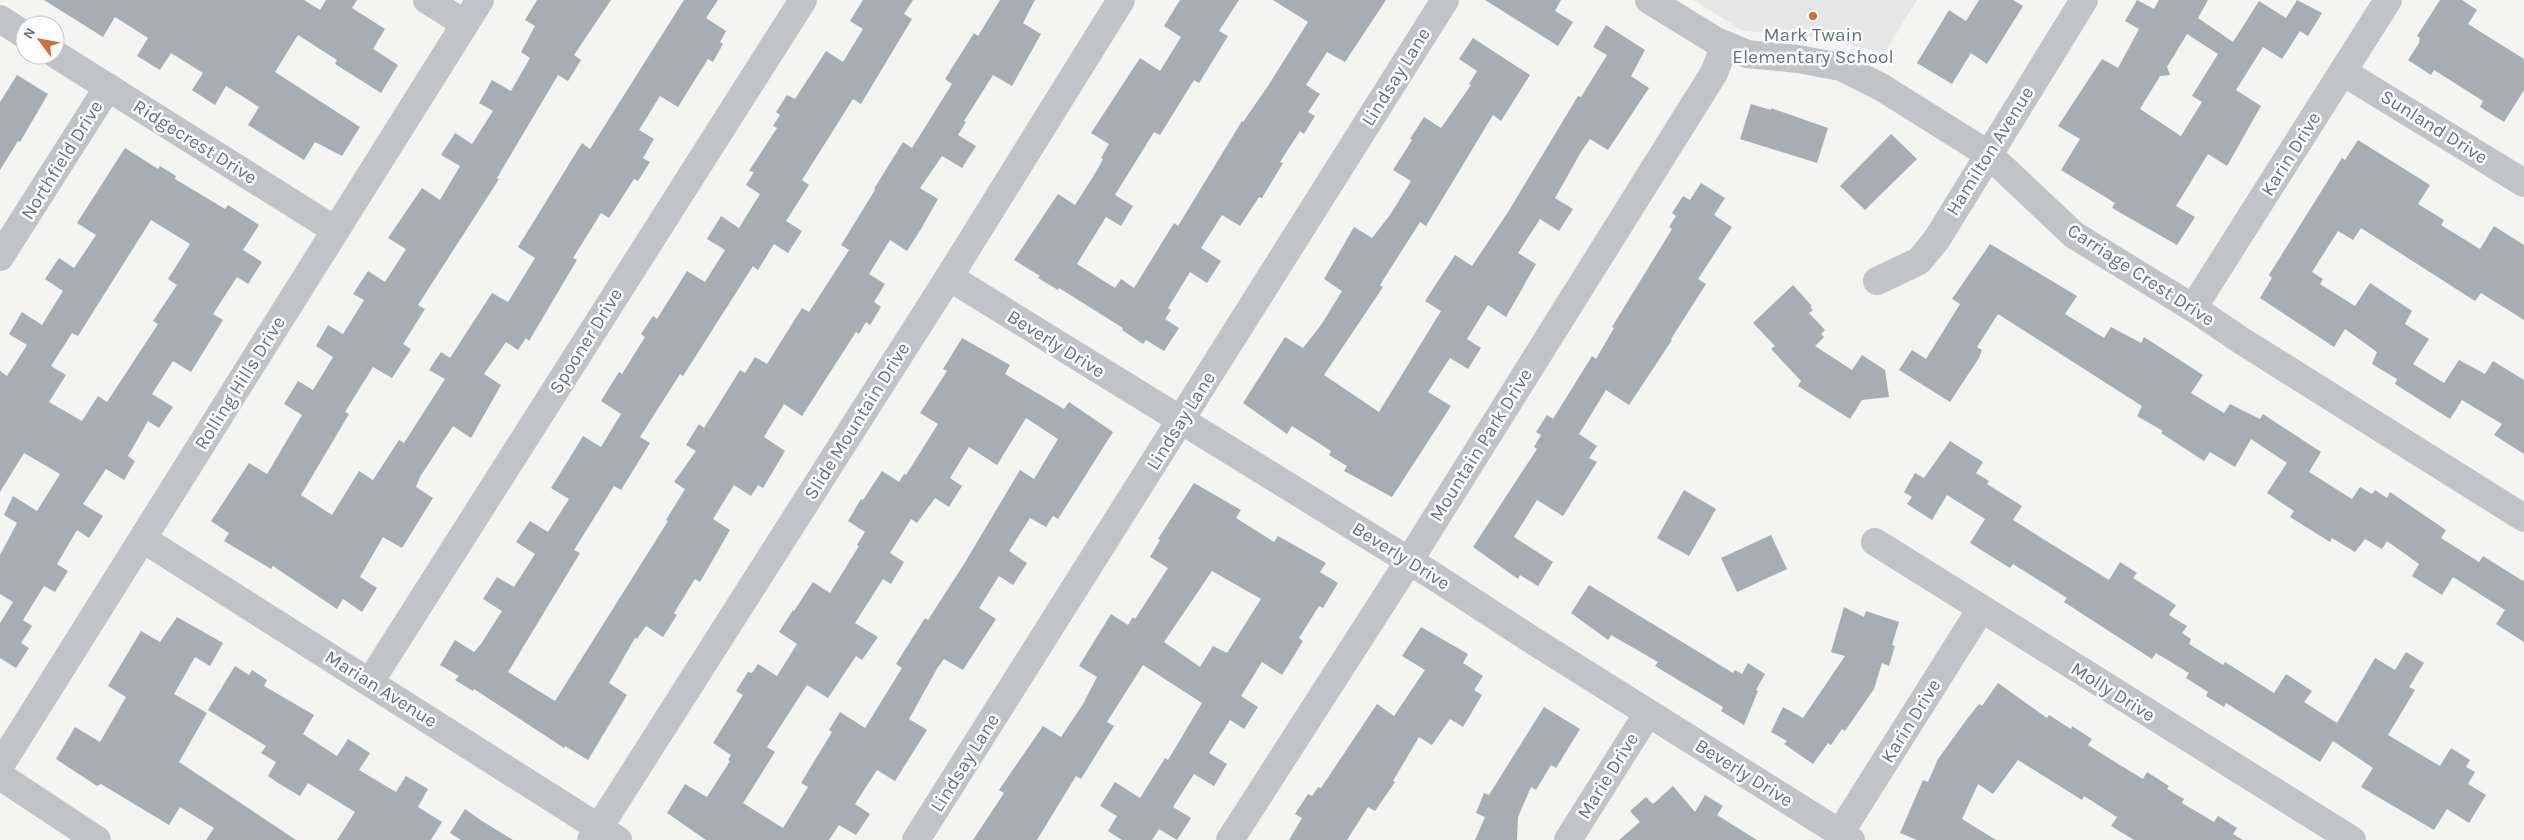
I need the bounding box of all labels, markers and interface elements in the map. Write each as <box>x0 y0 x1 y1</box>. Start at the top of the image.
marker: Mark Twain Elementary School <box>1807 10 1819 22</box>
north arrow <box>15 15 65 65</box>
street label: Lindsay Lane <box>1357 24 1435 130</box>
place label: Mark Twain Elementary School <box>1732 24 1894 68</box>
text: N <box>20 25 39 42</box>
street label: Hamilton Avenue <box>1941 82 2039 220</box>
street label: Sunland Drive <box>2376 85 2492 169</box>
street label: Ridgecrest Drive <box>129 95 261 189</box>
street label: Northfield Drive <box>17 96 107 224</box>
street label: Karin Drive <box>2257 108 2325 200</box>
street label: Carriage Crest Drive <box>2063 219 2219 331</box>
street label: Spooner Drive <box>545 284 627 398</box>
street label: Beverly Drive <box>1003 305 1109 383</box>
street label: Rolling Hills Drive <box>190 312 290 454</box>
street label: Slide Mountain Drive <box>800 338 914 504</box>
street label: Mountain Park Drive <box>1425 364 1537 526</box>
street label: Lindsay Lane <box>1142 368 1220 474</box>
street label: Beverly Drive <box>1348 517 1454 595</box>
street label: Marian Avenue <box>321 646 441 732</box>
street label: Molly Drive <box>2067 658 2159 726</box>
street label: Karin Drive <box>1877 675 1945 767</box>
street label: Lindsay Lane <box>926 710 1004 816</box>
street label: Marie Drive <box>1573 729 1643 823</box>
street label: Beverly Drive <box>1691 734 1797 812</box>

